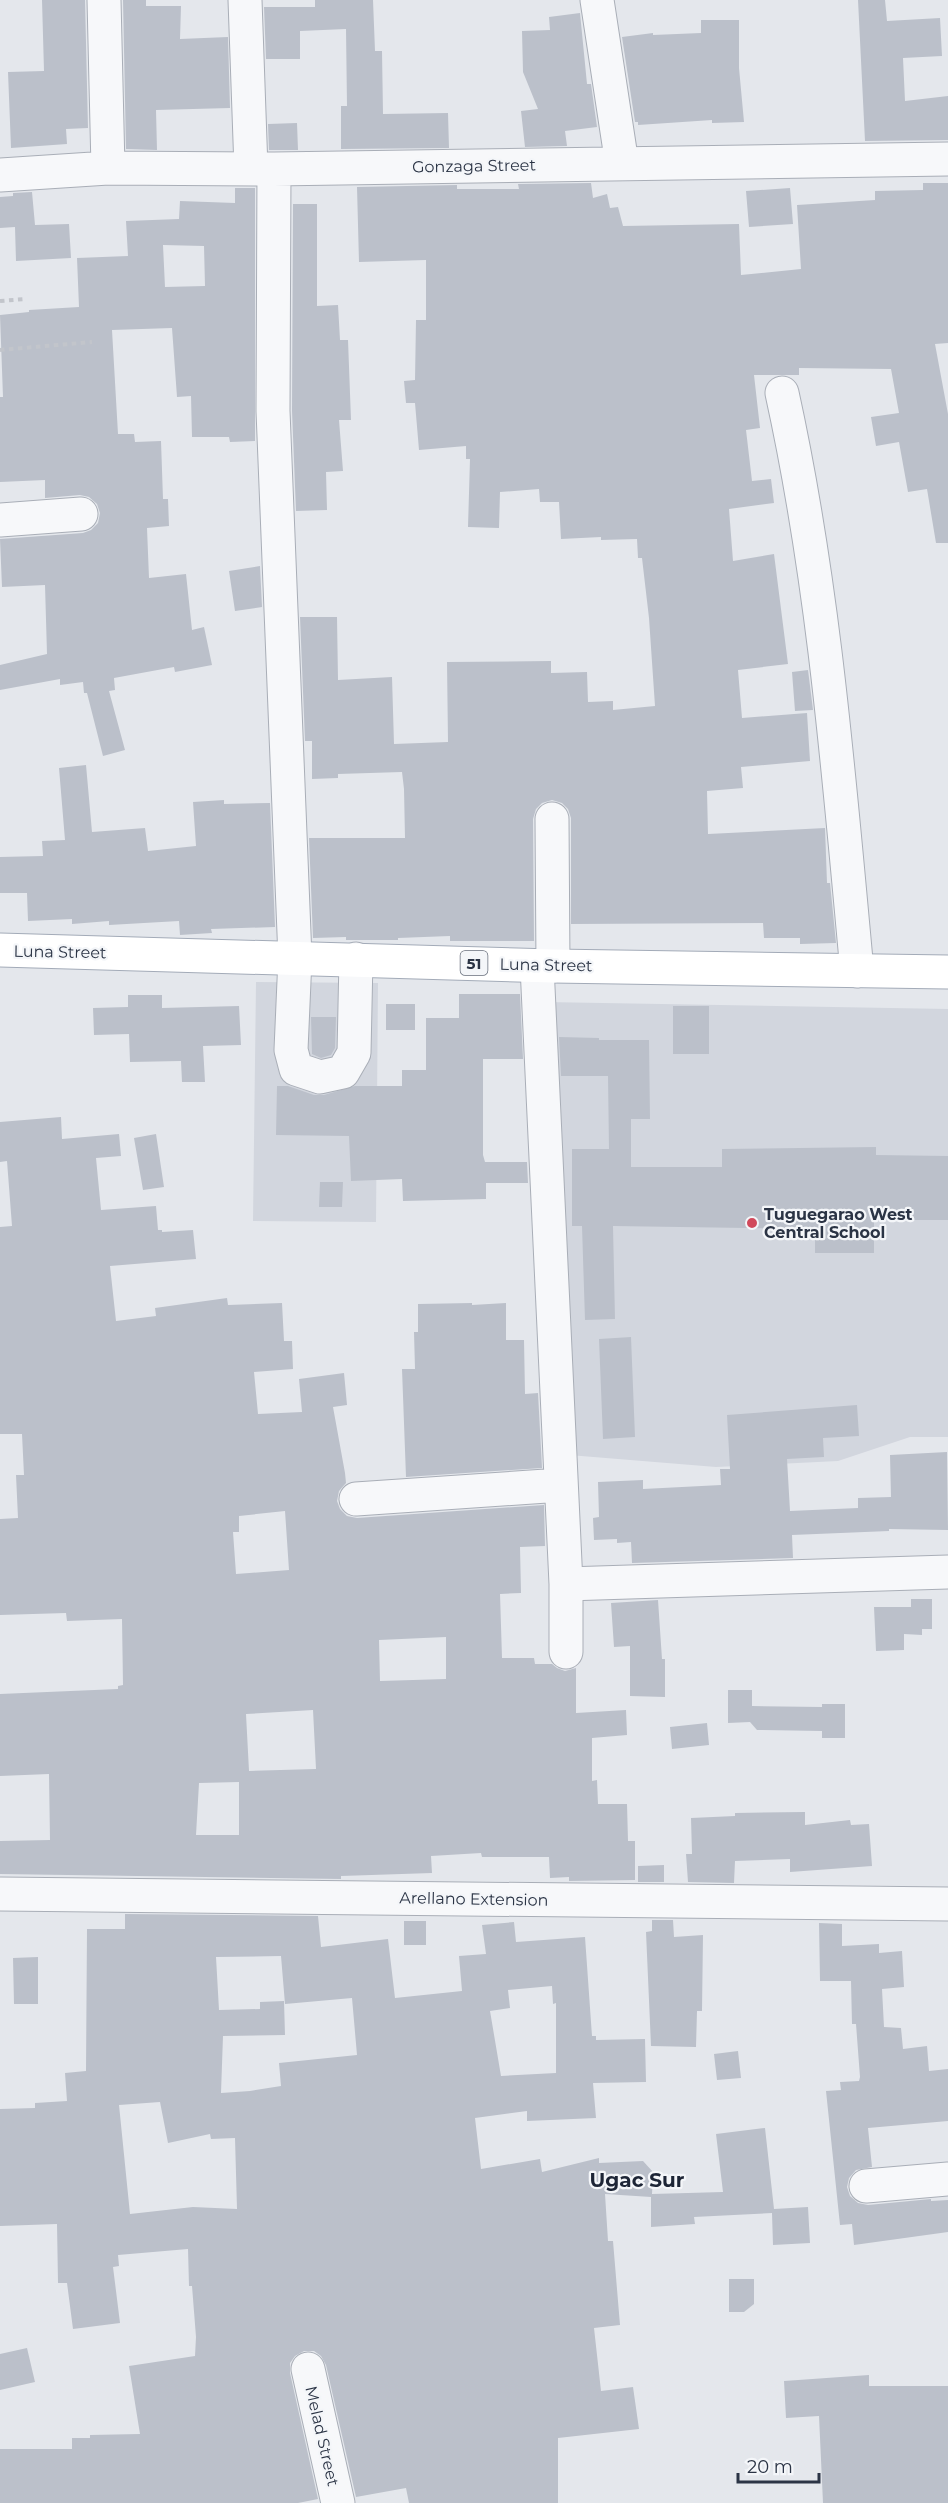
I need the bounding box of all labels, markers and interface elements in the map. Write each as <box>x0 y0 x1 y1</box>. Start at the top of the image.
street label: Gonzaga Street <box>412 155 537 177</box>
street label: Luna Street <box>13 942 107 962</box>
road number: 51 <box>460 951 488 975</box>
street label: Luna Street <box>499 955 593 975</box>
place label: Tuguegarao West Central School <box>764 1205 913 1242</box>
marker: Tuguegarao West Central School <box>745 1216 759 1230</box>
street label: Arellano Extension <box>399 1888 549 1910</box>
district label: Ugac Sur <box>590 2168 685 2192</box>
street label: Melad Street <box>301 2384 343 2488</box>
scale bar <box>738 2446 819 2484</box>
text: 20 m <box>747 2456 793 2478</box>

